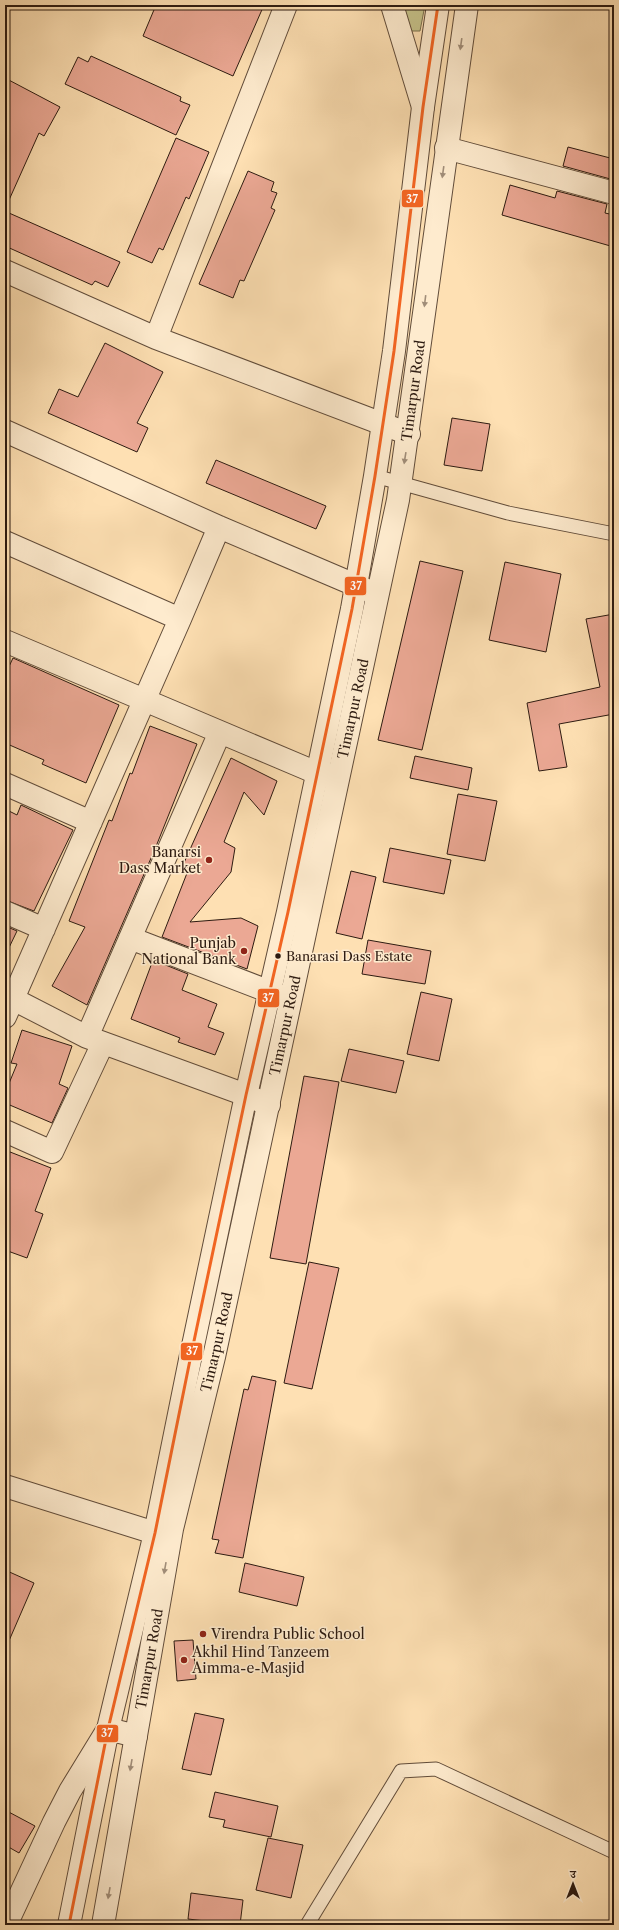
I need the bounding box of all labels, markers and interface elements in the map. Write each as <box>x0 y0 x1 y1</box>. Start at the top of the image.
one-way arrow <box>458 38 464 50</box>
one-way arrow <box>440 166 446 178</box>
line badge: 37 <box>401 189 424 208</box>
text: 37 <box>406 192 418 206</box>
one-way arrow <box>422 295 428 307</box>
street label: Timarpur Road <box>397 338 429 442</box>
one-way arrow <box>402 452 408 464</box>
line badge: 37 <box>344 576 367 596</box>
text: 37 <box>350 579 362 593</box>
street label: Timarpur Road <box>334 656 373 761</box>
place label: Banarsi Dass Market <box>119 843 201 877</box>
marker: Banarsi Dass Market <box>204 855 214 865</box>
place label: Punjab National Bank <box>142 934 237 968</box>
marker: Punjab National Bank <box>239 946 249 956</box>
place label: Banarasi Dass Estate <box>286 948 412 964</box>
marker: Banarasi Dass Estate <box>273 951 283 961</box>
street label: Timarpur Road <box>266 973 305 1077</box>
line badge: 37 <box>257 988 280 1008</box>
text: 37 <box>262 991 274 1005</box>
street label: Timarpur Road <box>197 1290 237 1394</box>
line badge: 37 <box>180 1342 203 1361</box>
text: 37 <box>186 1344 198 1358</box>
one-way arrow <box>162 1562 168 1574</box>
street label: Timarpur Road <box>132 1607 167 1711</box>
place label: Virendra Public School <box>210 1625 365 1643</box>
marker: Virendra Public School <box>198 1629 208 1639</box>
place label: Akhil Hind Tanzeem Aimma-e-Masjid <box>191 1643 330 1677</box>
marker: Akhil Hind Tanzeem Aimma-e-Masjid <box>179 1655 189 1665</box>
line badge: 37 <box>96 1724 119 1743</box>
text: 37 <box>101 1726 113 1740</box>
one-way arrow <box>128 1759 134 1771</box>
north arrow <box>553 1864 593 1904</box>
text: उ <box>569 1867 577 1881</box>
one-way arrow <box>106 1887 112 1899</box>

